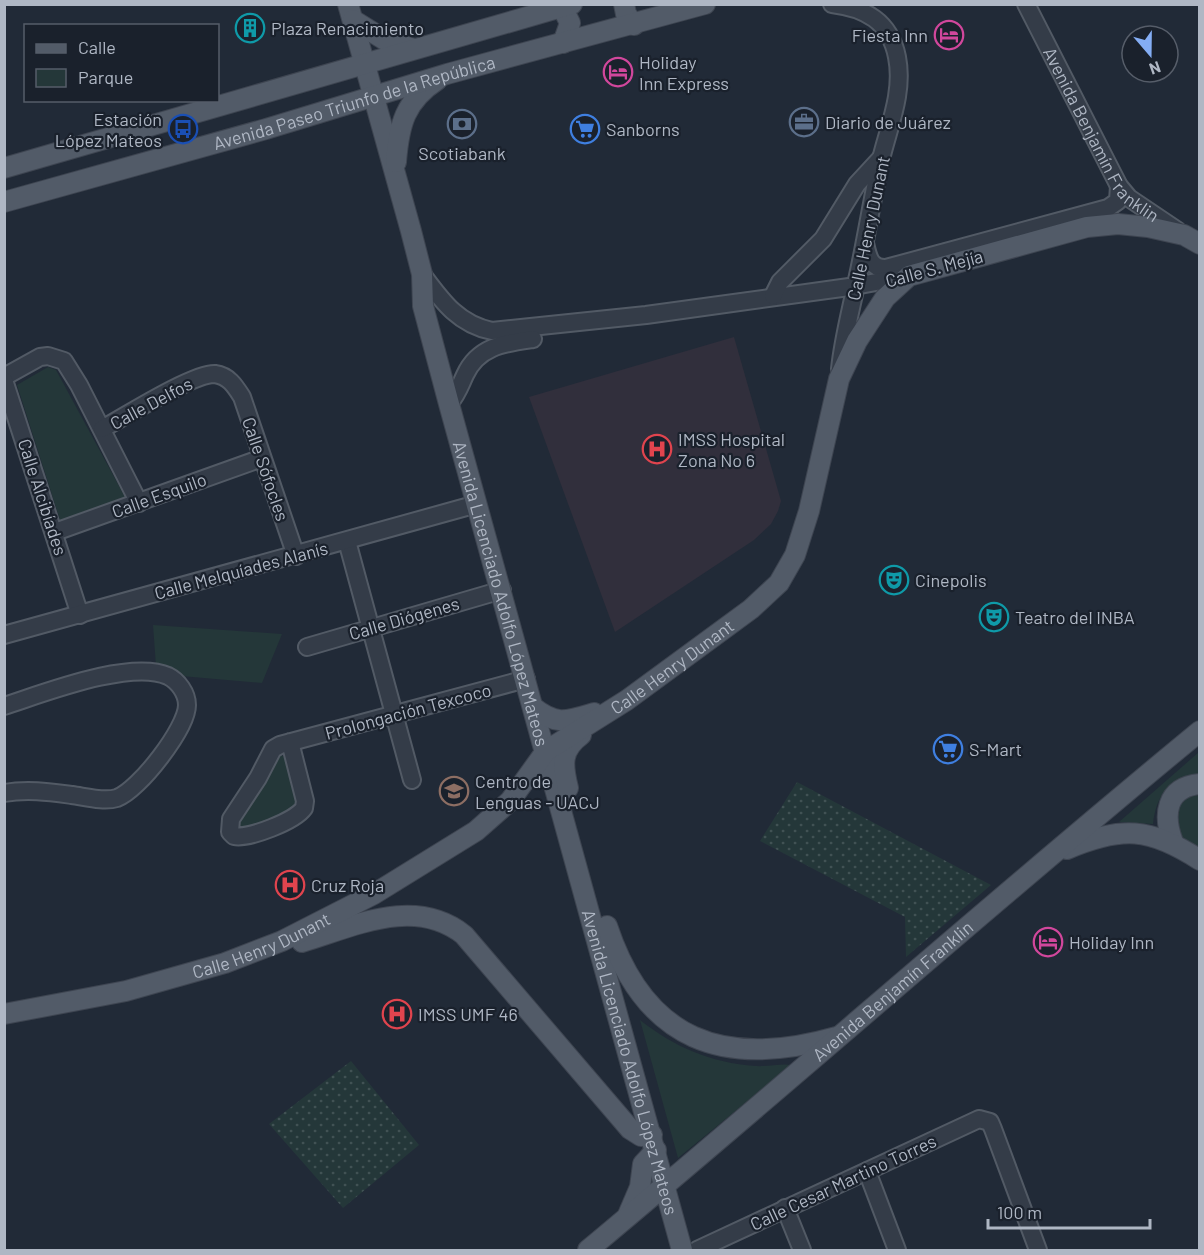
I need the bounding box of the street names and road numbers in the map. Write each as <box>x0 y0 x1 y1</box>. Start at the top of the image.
street label: Avenida Benjamín Franklin <box>1039 43 1164 226</box>
street label: Avenida Paseo Triunfo de la República <box>211 50 497 154</box>
street label: Calle Henry Dunant <box>842 154 894 302</box>
street label: Calle S. Mejía <box>883 244 985 292</box>
street label: Calle Delfos <box>106 372 196 434</box>
street label: Calle Sófocles <box>238 414 294 524</box>
street label: Calle Alcibíades <box>14 436 72 558</box>
street label: Avenida Licenciado Adolfo López Mateos <box>449 438 554 749</box>
street label: Calle Esquilo <box>109 468 209 522</box>
street label: Calle Melquíades Alanís <box>152 536 330 604</box>
street label: Calle Diógenes <box>346 592 462 644</box>
street label: Calle Henry Dunant <box>606 614 738 719</box>
street label: Prolongación Texcoco <box>323 678 493 744</box>
street label: Calle Henry Dunant <box>190 907 334 983</box>
street label: Avenida Licenciado Adolfo López Mateos <box>578 907 683 1217</box>
street label: Avenida Benjamín Franklin <box>808 916 977 1066</box>
street label: Calle Cesar Martino Torres <box>746 1129 940 1235</box>

